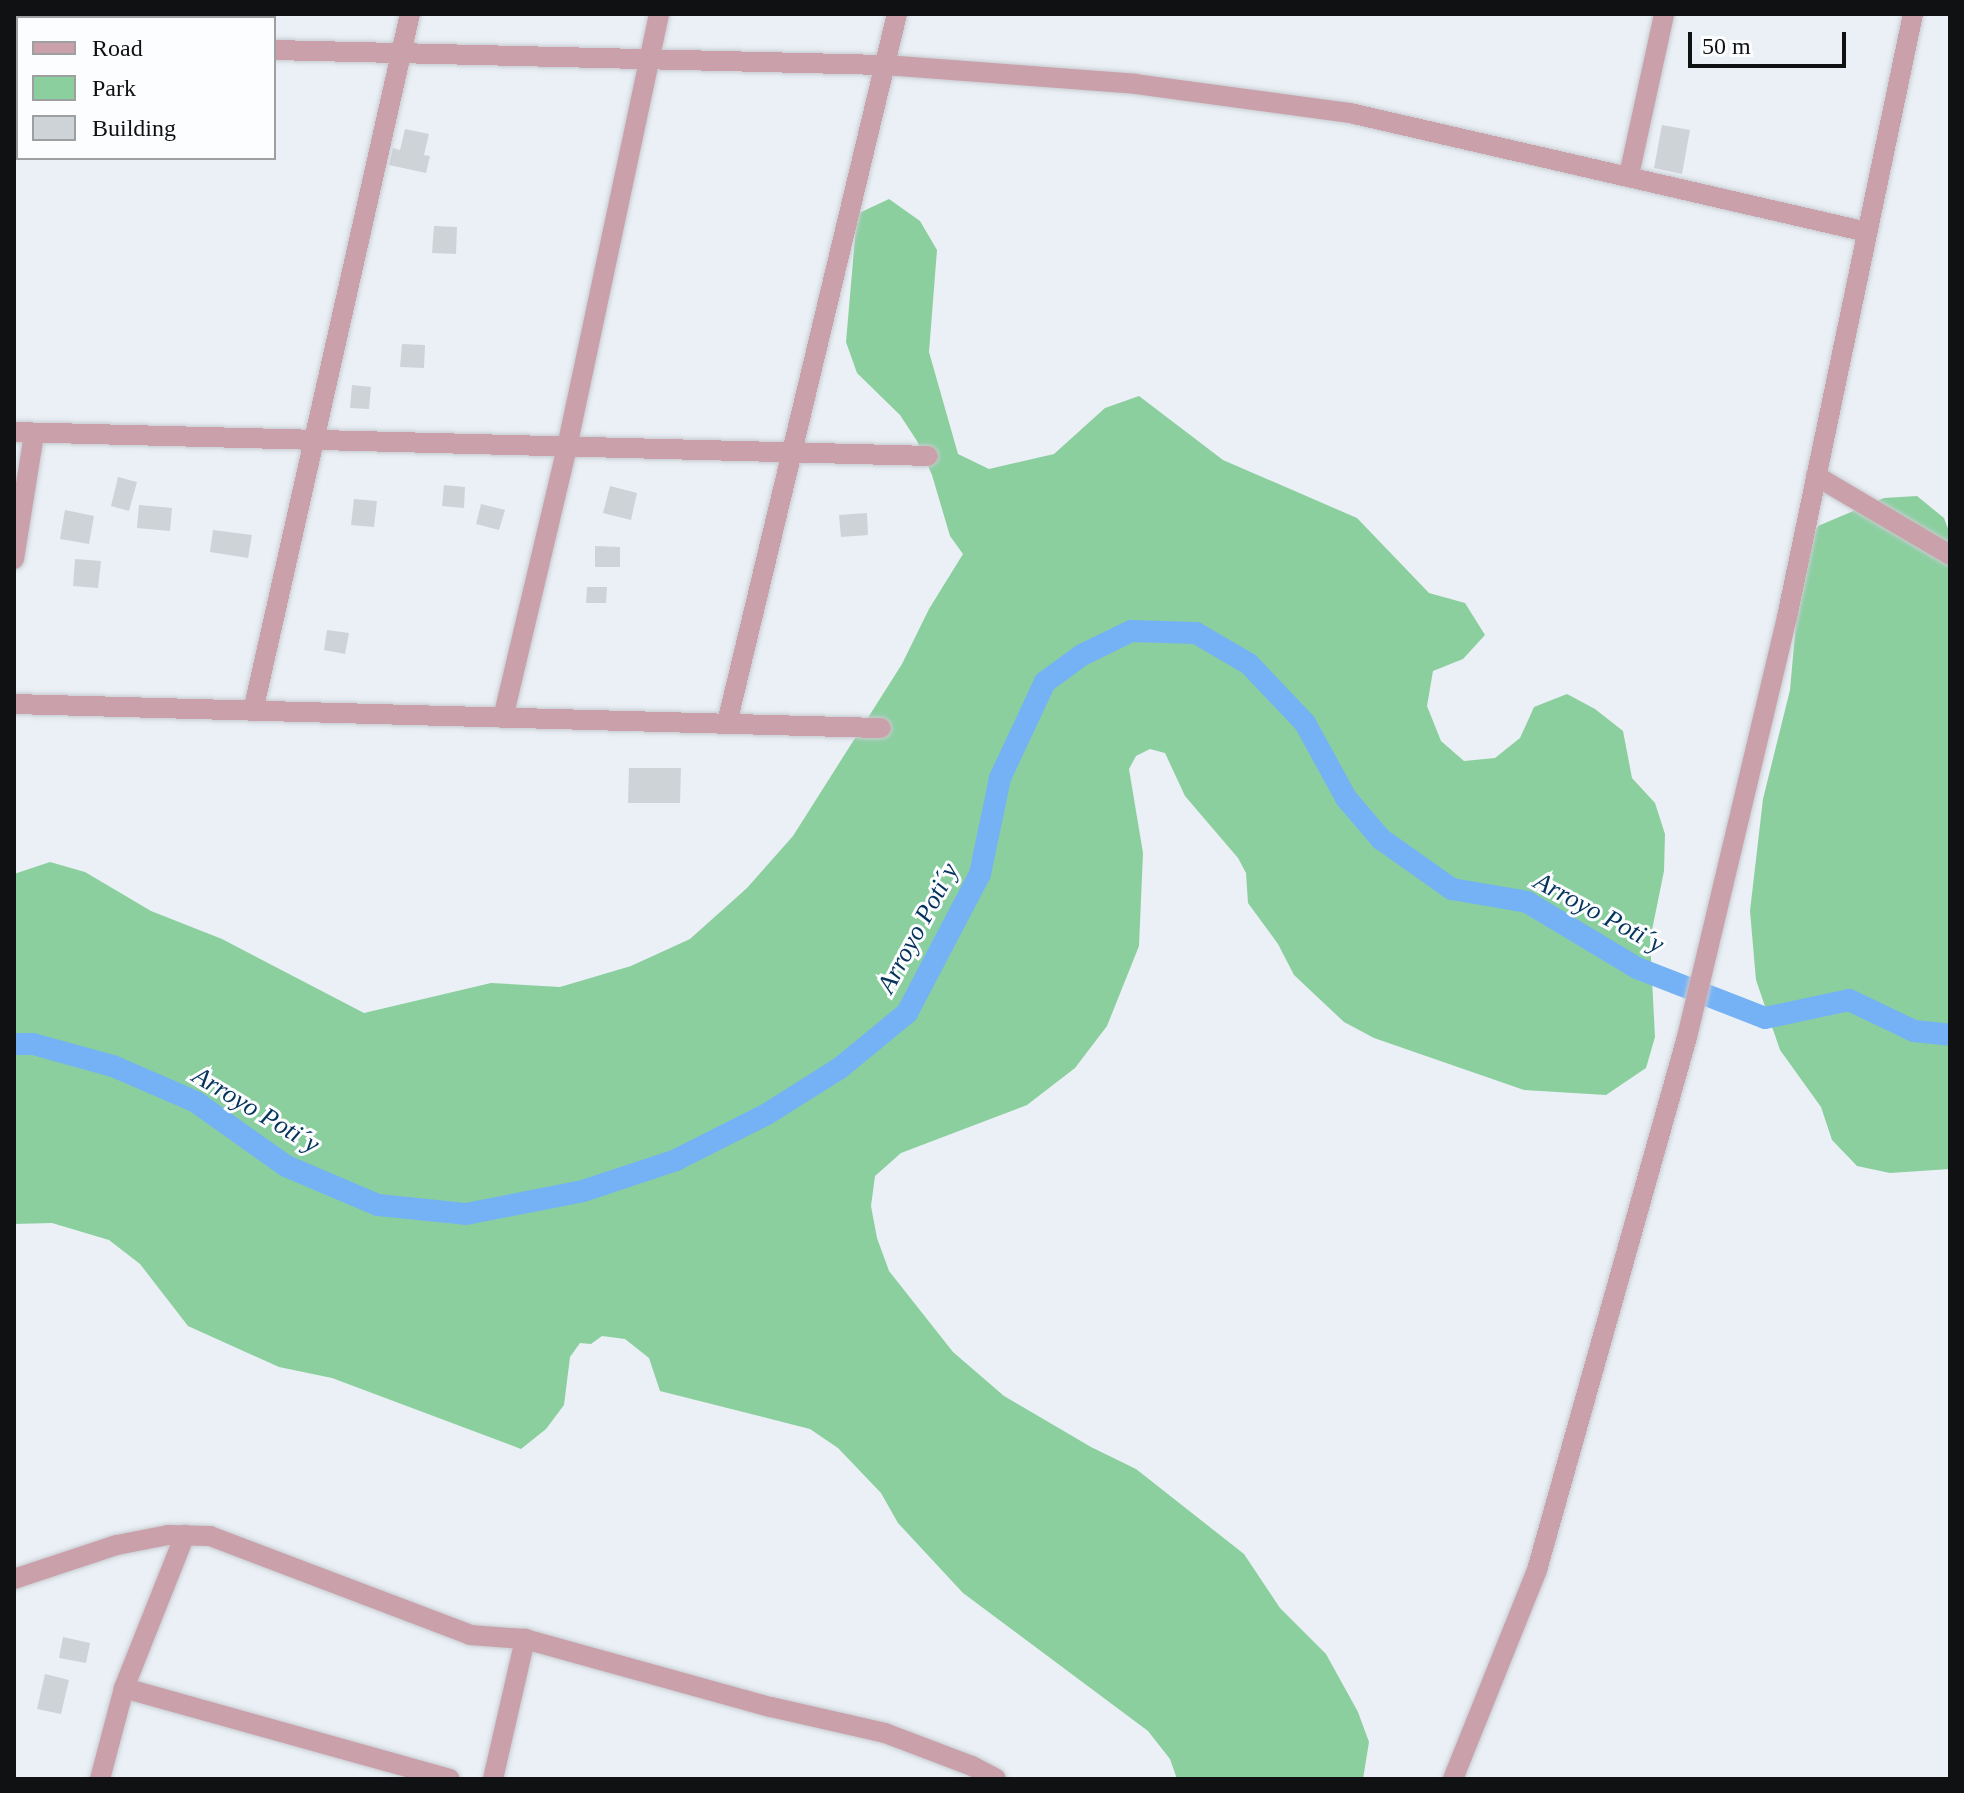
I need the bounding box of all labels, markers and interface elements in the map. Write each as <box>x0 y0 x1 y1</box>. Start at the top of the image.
legend <box>16 16 276 160</box>
scale bar <box>1692 16 1850 66</box>
text: 50 m <box>1702 33 1751 59</box>
text: Road <box>92 35 143 61</box>
text: Park <box>92 75 136 101</box>
text: Building <box>92 115 176 141</box>
water label: Arroyo Poti´y <box>871 858 965 998</box>
water label: Arroyo Poti´y <box>1529 866 1669 960</box>
water label: Arroyo Poti´y <box>187 1060 325 1160</box>

